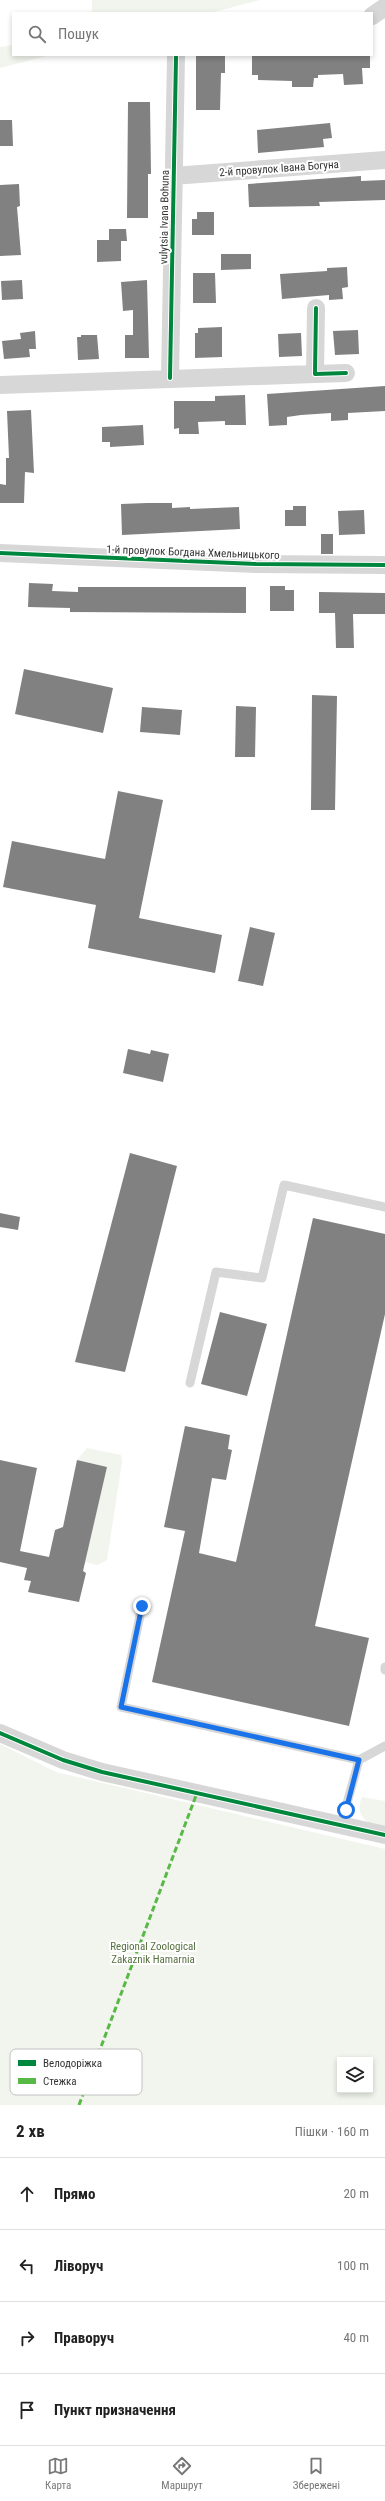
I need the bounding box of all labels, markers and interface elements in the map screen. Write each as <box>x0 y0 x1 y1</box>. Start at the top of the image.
search box <box>12 12 373 56</box>
icon: search <box>26 23 48 45</box>
text: Пошук <box>58 25 99 43</box>
street label: 2-й провулок Івана Богуна <box>219 158 339 179</box>
street label: vulytsia Ivana Bohuna <box>157 170 172 264</box>
street label: 1-й провулок Богдана Хмельницького <box>106 543 280 562</box>
route end <box>133 1597 151 1615</box>
route start <box>337 1801 355 1819</box>
park label: Regional Zoological Zakaznik Hamarnia <box>110 1940 196 1966</box>
legend <box>10 2049 142 2095</box>
text: Велодоріжка <box>43 2057 102 2070</box>
map controls <box>337 2057 373 2093</box>
button: layers <box>337 2057 373 2093</box>
text: Стежка <box>43 2075 76 2088</box>
text: 2 хв <box>16 2121 45 2141</box>
text: Пішки · 160 m <box>295 2124 369 2139</box>
icon: ahead <box>16 2183 38 2205</box>
text: Прямо <box>54 2185 95 2203</box>
text: 20 m <box>343 2186 369 2201</box>
icon: left <box>16 2255 38 2277</box>
text: Ліворуч <box>54 2257 103 2275</box>
text: 100 m <box>337 2258 369 2273</box>
icon: right <box>16 2327 38 2349</box>
text: Праворуч <box>54 2329 114 2347</box>
text: 40 m <box>343 2330 369 2345</box>
icon: arrive <box>16 2399 38 2421</box>
text: Пункт призначення <box>54 2401 176 2419</box>
tab: Карта <box>45 2455 71 2492</box>
tab: Маршрут <box>161 2455 203 2492</box>
tab: Збережені <box>293 2455 340 2492</box>

